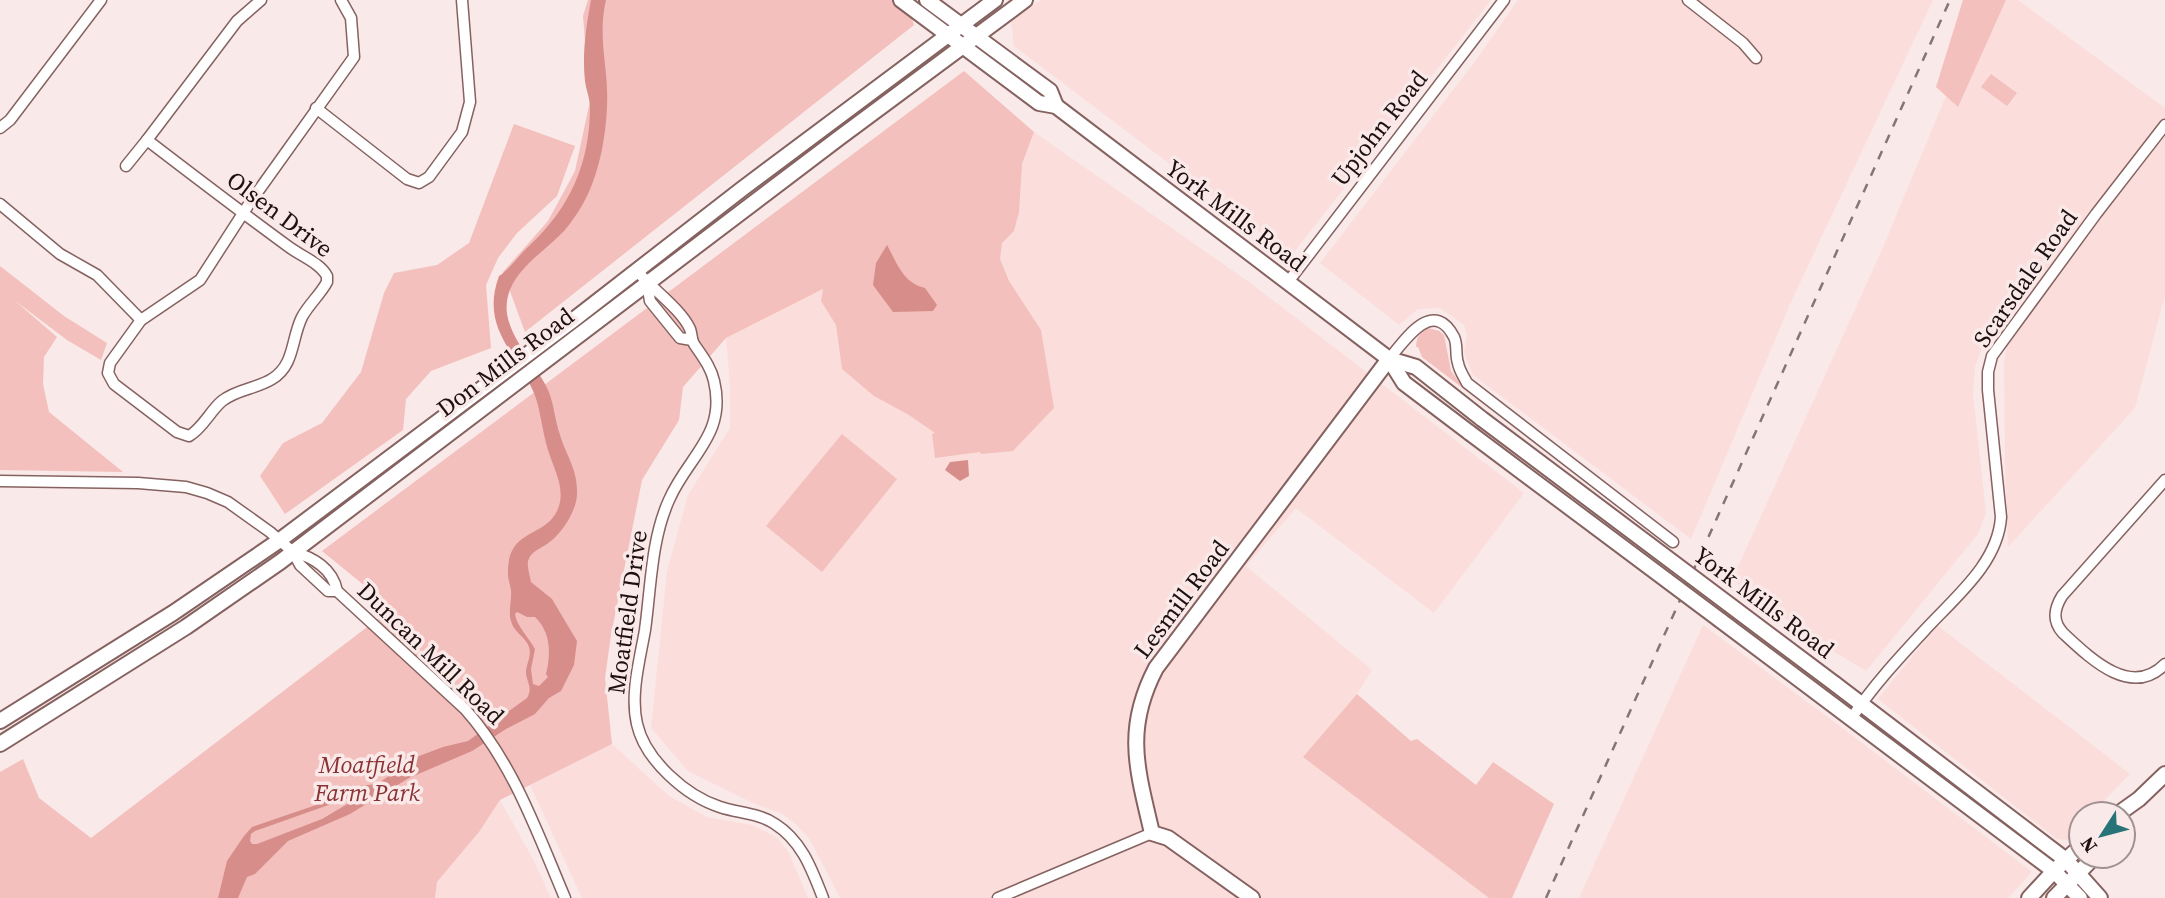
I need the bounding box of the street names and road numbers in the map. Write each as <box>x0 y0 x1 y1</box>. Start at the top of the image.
street label: Upjohn Road <box>1323 63 1435 193</box>
street label: York Mills Road <box>1159 151 1313 279</box>
street label: Olsen Drive <box>220 163 340 265</box>
street label: Scarsdale Road <box>1965 202 2085 354</box>
street label: Don Mills Road <box>430 299 581 424</box>
street label: Moatfield Drive <box>599 528 655 696</box>
street label: Lesmill Road <box>1126 533 1237 665</box>
street label: York Mills Road <box>1687 538 1841 666</box>
street label: Duncan Mill Road <box>350 574 512 732</box>

